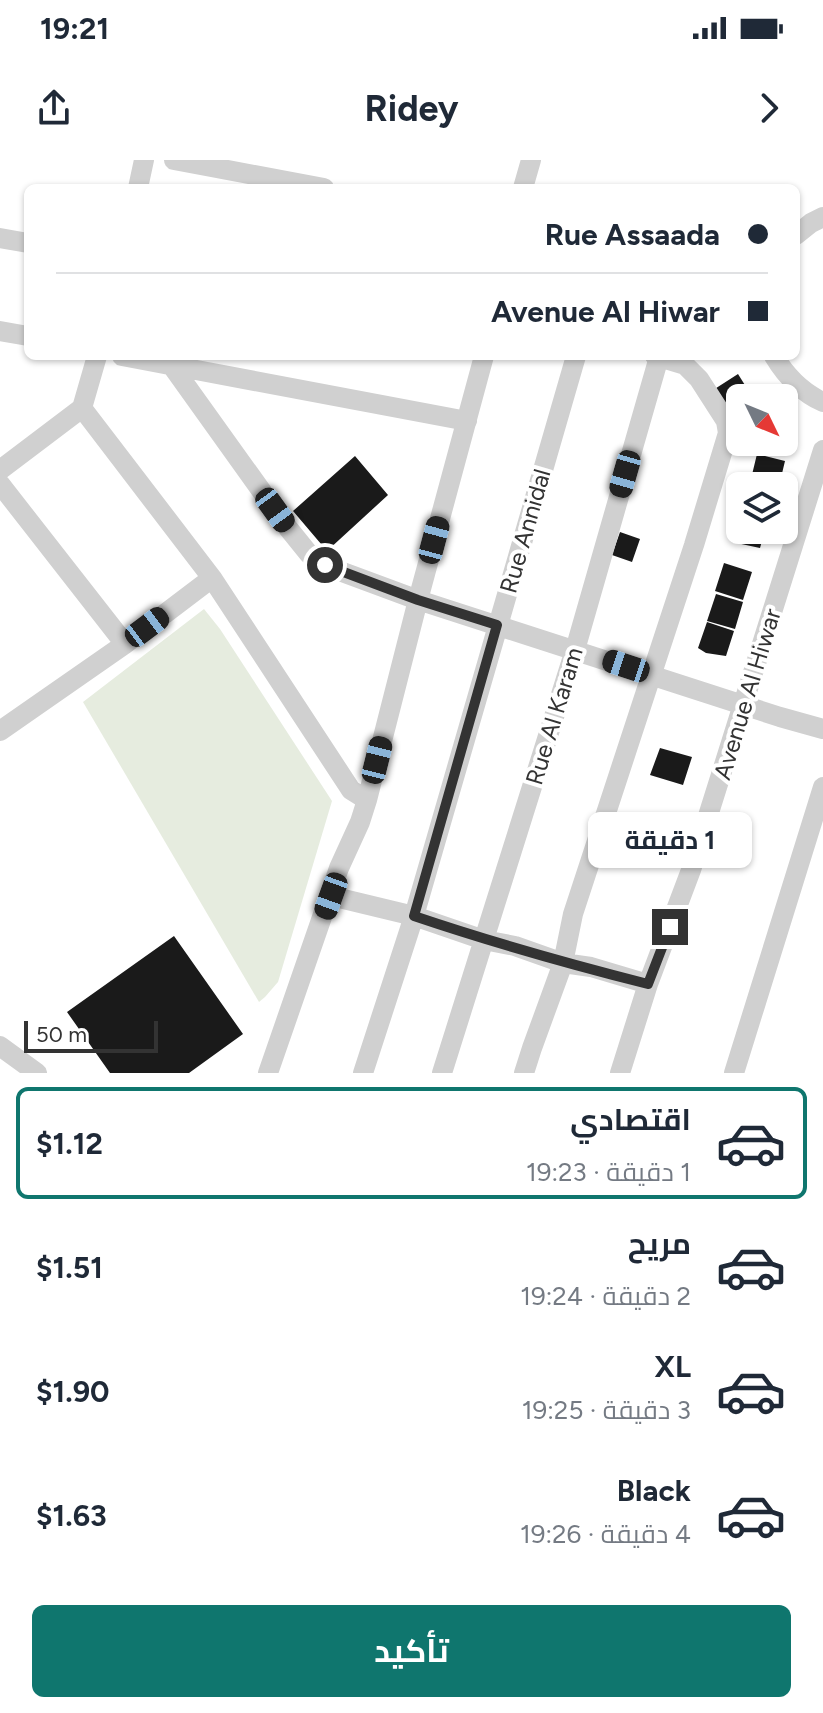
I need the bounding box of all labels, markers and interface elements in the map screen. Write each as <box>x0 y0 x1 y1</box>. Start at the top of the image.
text: 19:21 <box>40 10 109 47</box>
icon: share <box>32 86 76 130</box>
icon: forward <box>747 86 791 130</box>
text: Ridey <box>365 87 458 130</box>
text: Rue Assaada <box>545 216 720 253</box>
text: Avenue Al Hiwar <box>491 293 720 330</box>
north arrow <box>726 384 798 456</box>
map controls <box>726 384 798 544</box>
car <box>607 448 643 500</box>
street label: Rue Annidal <box>493 466 557 596</box>
button: layers <box>726 472 798 544</box>
car <box>251 484 299 536</box>
car <box>416 514 452 566</box>
route start <box>307 547 343 583</box>
car <box>121 603 173 651</box>
street label: Avenue Al Hiwar <box>707 605 787 783</box>
street label: Rue Al Karam <box>519 644 589 788</box>
car <box>599 647 653 685</box>
car <box>360 734 394 786</box>
callout: 1 دقيقة <box>588 811 752 867</box>
text: 1 دقيقة <box>625 824 715 856</box>
car <box>312 869 350 923</box>
route end <box>652 909 688 945</box>
scale bar <box>24 1017 158 1053</box>
text: 50 m <box>36 1021 87 1048</box>
text: اقتصادي <box>570 1101 691 1138</box>
icon: car <box>715 1107 787 1179</box>
text: $1.12 <box>36 1125 103 1162</box>
text: 1 دقيقة · 19:23 <box>526 1156 691 1188</box>
text: مريح <box>628 1225 691 1262</box>
icon: car <box>715 1231 787 1303</box>
text: $1.51 <box>36 1249 103 1286</box>
text: 2 دقيقة · 19:24 <box>520 1280 691 1312</box>
text: XL <box>655 1348 691 1385</box>
icon: car <box>715 1355 787 1427</box>
text: $1.90 <box>36 1373 110 1410</box>
text: 3 دقيقة · 19:25 <box>522 1394 691 1426</box>
text: Black <box>617 1472 691 1509</box>
icon: car <box>715 1479 787 1551</box>
text: $1.63 <box>36 1497 107 1534</box>
text: 4 دقيقة · 19:26 <box>520 1518 691 1550</box>
button: تأكيد <box>32 1605 791 1697</box>

